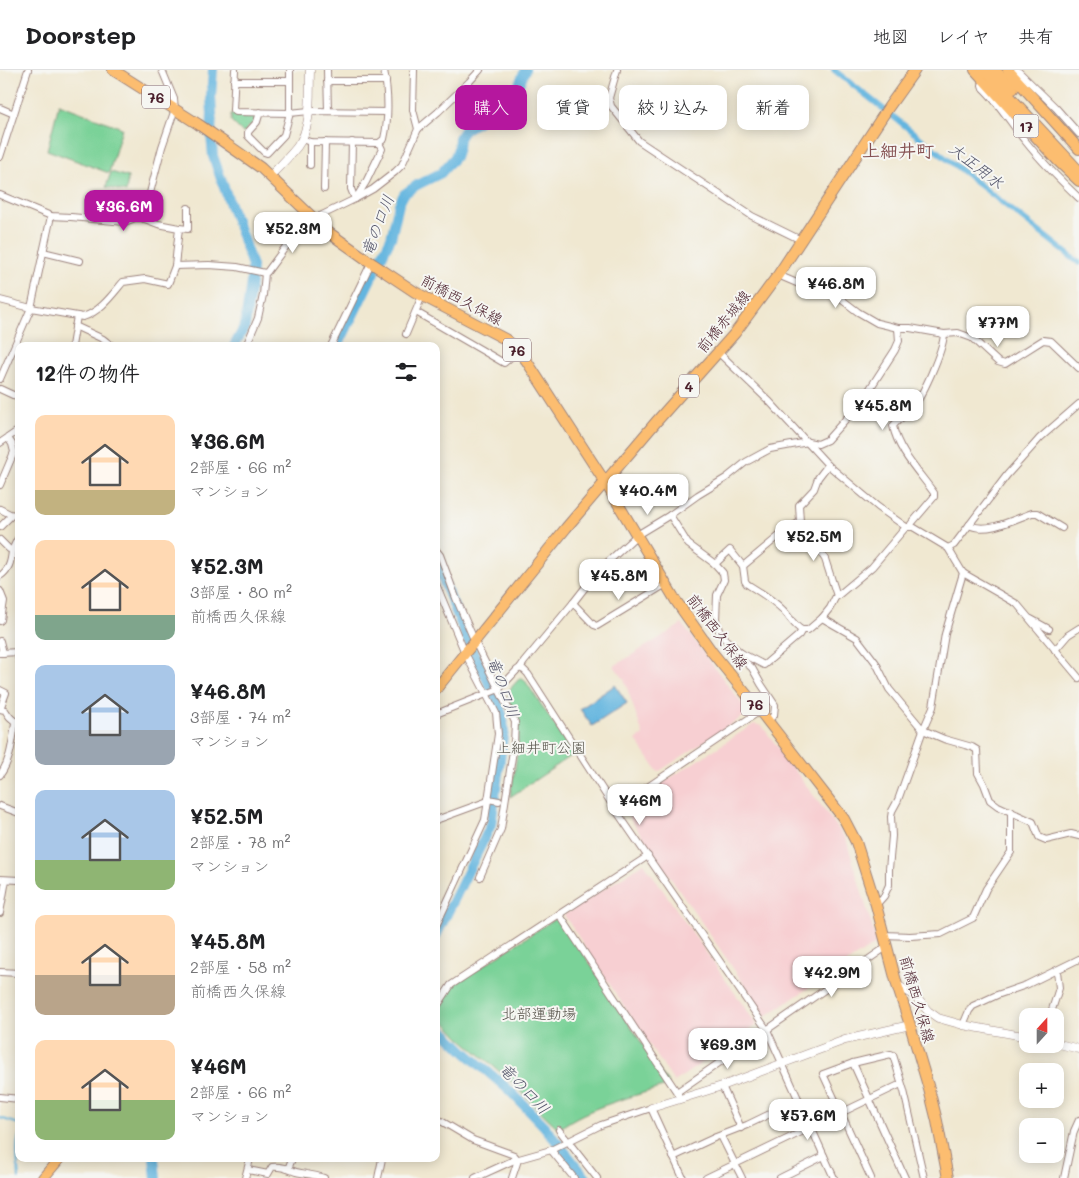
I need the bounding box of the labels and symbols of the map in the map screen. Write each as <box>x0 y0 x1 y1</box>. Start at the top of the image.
road number: 76 <box>142 86 170 108</box>
road number: 17 <box>1014 114 1038 138</box>
water label: 大正用水 <box>945 137 1009 193</box>
district label: 上細井町 <box>862 138 934 162</box>
pin: ¥36.6M <box>83 190 165 232</box>
water label: 竜の口川 <box>356 191 398 259</box>
pin: ¥52.3M <box>252 212 334 254</box>
pin: ¥46.8M <box>795 266 877 309</box>
street label: 前橋西久保線 <box>418 269 506 329</box>
street label: 前橋赤城線 <box>692 286 754 356</box>
pin: ¥77M <box>968 306 1028 348</box>
road number: 76 <box>503 338 531 362</box>
road number: 4 <box>679 374 699 398</box>
pin: ¥45.8M <box>842 388 924 431</box>
pin: ¥40.4M <box>607 474 689 516</box>
pin: ¥52.5M <box>773 520 855 562</box>
pin: ¥45.8M <box>578 558 660 601</box>
street label: 前橋西久保線 <box>683 589 753 673</box>
water label: 竜の口川 <box>483 653 525 721</box>
road number: 76 <box>741 692 769 716</box>
park label: 上細井町公園 <box>496 737 586 757</box>
pin: ¥46M <box>610 784 670 826</box>
street label: 前橋西久保線 <box>896 953 940 1045</box>
pin: ¥42.9M <box>791 956 873 998</box>
park label: 北部運動場 <box>501 1003 577 1023</box>
north arrow <box>1019 1008 1064 1052</box>
pin: ¥69.3M <box>687 1028 769 1070</box>
water label: 竜の口川 <box>495 1058 555 1118</box>
pin: ¥57.6M <box>767 1098 849 1141</box>

